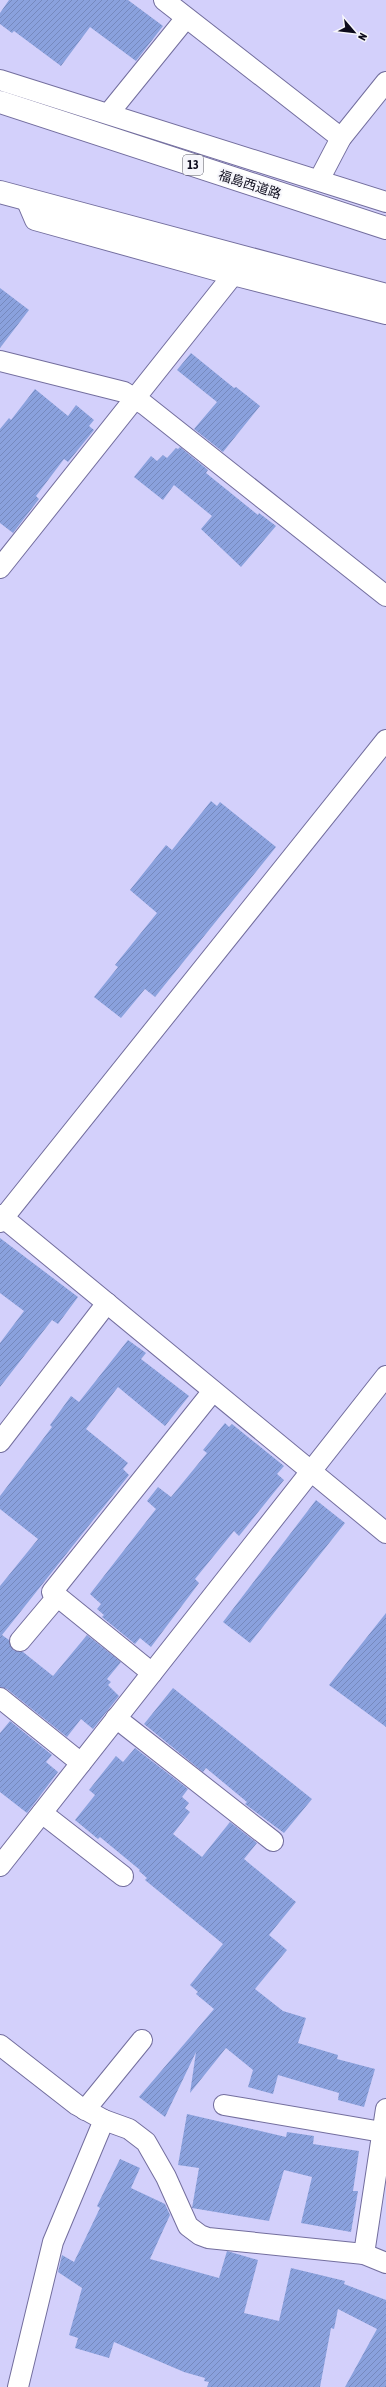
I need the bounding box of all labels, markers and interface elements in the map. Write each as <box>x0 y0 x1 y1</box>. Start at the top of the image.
north arrow <box>334 12 374 52</box>
text: N <box>356 31 370 42</box>
road number: 13 <box>183 155 203 175</box>
street label: 福島西道路 <box>217 167 283 202</box>

